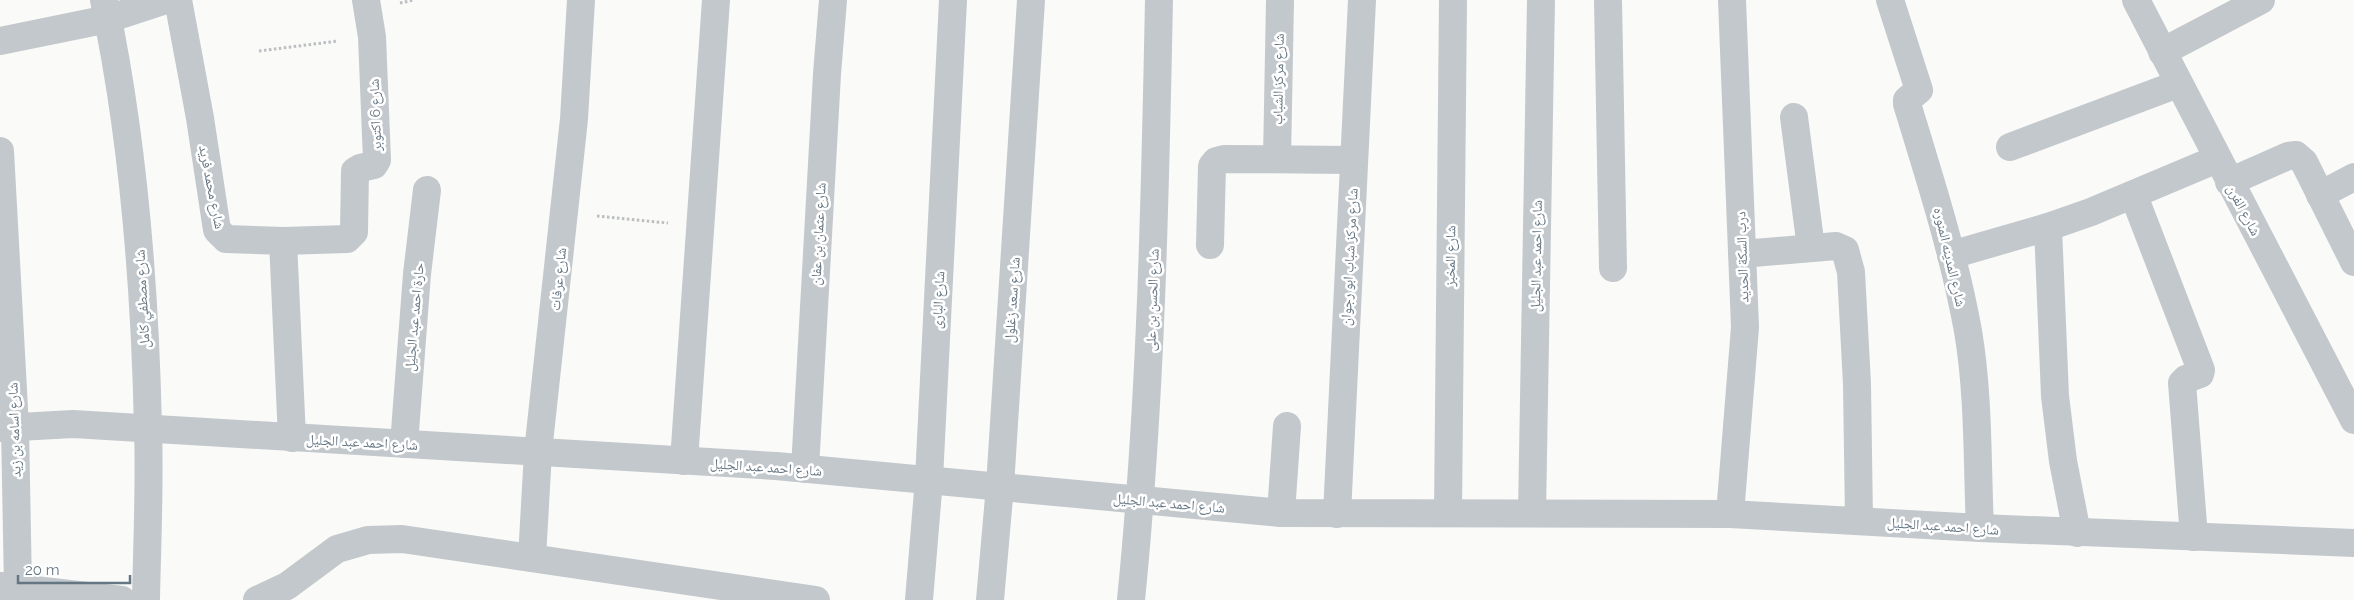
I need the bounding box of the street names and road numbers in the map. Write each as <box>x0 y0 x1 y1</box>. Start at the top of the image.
street label: شارع مركز الشباب <box>1269 33 1289 125</box>
street label: شارع 6 اكتوبر <box>366 78 386 152</box>
street label: شارع محمد فريد <box>194 144 228 231</box>
street label: شارع عثمان بن عفان <box>807 182 831 286</box>
street label: شارع الفرن <box>2222 182 2264 239</box>
street label: شارع مركز شباب ابو رجوان <box>1337 188 1363 327</box>
street label: شارع احمد عبد الجليل <box>1527 200 1547 312</box>
street label: شارع المدينه المنوره <box>1929 206 1969 309</box>
street label: درب السكة الحديد <box>1732 211 1753 303</box>
street label: شارع المخبز <box>1441 225 1461 288</box>
street label: شارع عرفات <box>547 247 571 311</box>
street label: شارع الحسن بن على <box>1142 248 1164 352</box>
street label: شارع مصطفي كامل <box>131 249 156 349</box>
street label: شارع سعد زغلول <box>1001 256 1025 344</box>
street label: حارة احمد عبد الجليل <box>401 262 428 372</box>
street label: شارع البارى <box>928 271 950 330</box>
street label: شارع اسامه بن زيد <box>4 382 26 478</box>
street label: شارع احمد عبد الجليل <box>305 431 418 455</box>
street label: شارع احمد عبد الجليل <box>709 455 822 481</box>
street label: شارع احمد عبد الجليل <box>1112 490 1226 518</box>
street label: شارع احمد عبد الجليل <box>1886 514 1999 540</box>

